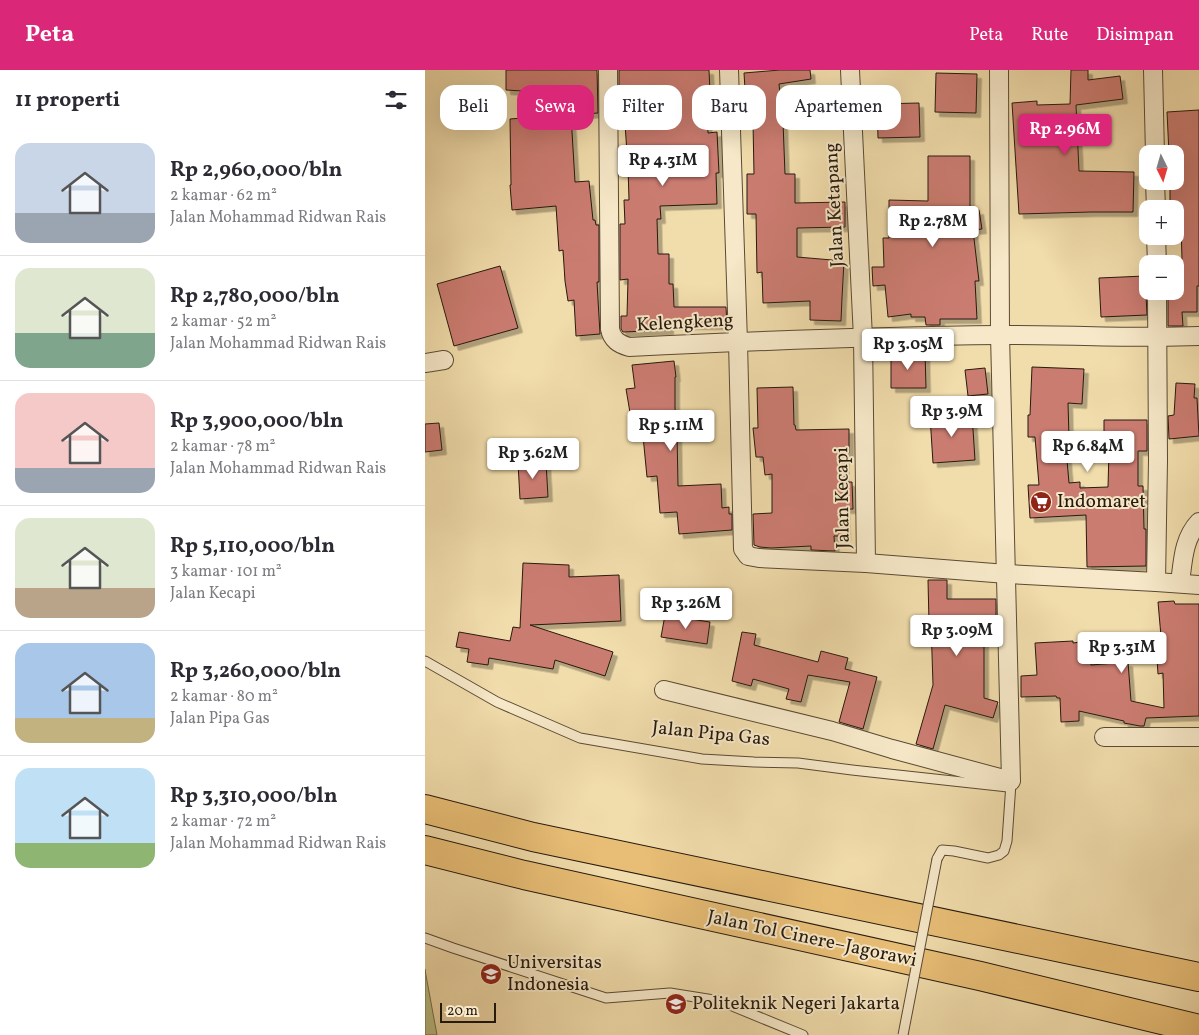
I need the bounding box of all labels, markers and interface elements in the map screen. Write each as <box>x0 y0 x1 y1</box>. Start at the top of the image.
text: Peta <box>25 18 74 52</box>
text: Peta <box>969 23 1003 48</box>
text: Rute <box>1031 23 1068 48</box>
text: Disimpan <box>1096 23 1174 48</box>
chip: Beli <box>440 85 507 130</box>
chip: Sewa <box>517 85 594 130</box>
chip: Filter <box>604 85 682 130</box>
chip: Baru <box>692 85 766 130</box>
chip: Apartemen <box>776 85 901 130</box>
text: 11 properti <box>15 86 120 115</box>
icon: filters <box>382 86 410 114</box>
pin: Rp 2.96M <box>1013 114 1117 156</box>
text: Rp 2.96M <box>1030 119 1100 141</box>
street label: Jalan Ketapang <box>819 142 851 268</box>
pin: Rp 4.31M <box>611 144 715 187</box>
north arrow <box>1139 145 1184 190</box>
map controls <box>1139 145 1184 300</box>
text: Rp 4.31M <box>629 150 697 172</box>
text: Rp 2,960,000/bln <box>170 156 342 185</box>
icon: home <box>55 163 115 223</box>
text: 2 kamar · 62 m² <box>170 185 277 207</box>
button: + <box>1139 200 1184 245</box>
pin: Rp 2.78M <box>881 206 985 248</box>
text: Jalan Mohammad Ridwan Rais <box>170 207 386 229</box>
text: Rp 2.78M <box>899 211 967 233</box>
button: − <box>1139 255 1184 300</box>
text: Rp 2,780,000/bln <box>170 282 339 311</box>
icon: home <box>55 288 115 348</box>
street label: Kelengkeng <box>636 307 734 339</box>
text: 2 kamar · 52 m² <box>170 311 276 333</box>
pin: Rp 3.05M <box>856 328 960 371</box>
text: Jalan Mohammad Ridwan Rais <box>170 333 386 355</box>
text: Rp 3.05M <box>873 334 943 356</box>
pin: Rp 3.9M <box>906 396 998 438</box>
text: Rp 3.9M <box>921 401 983 423</box>
text: Rp 3,900,000/bln <box>170 407 344 436</box>
pin: Rp 5.11M <box>619 410 723 452</box>
icon: home <box>55 413 115 473</box>
text: Rp 5.11M <box>638 415 704 437</box>
pin: Rp 6.84M <box>1036 430 1140 473</box>
text: 2 kamar · 78 m² <box>170 436 276 458</box>
text: Rp 6.84M <box>1052 436 1124 458</box>
pin: Rp 3.62M <box>481 438 585 480</box>
text: Rp 3.62M <box>498 443 568 465</box>
street label: Jalan Kecapi <box>829 447 857 549</box>
text: Jalan Mohammad Ridwan Rais <box>170 458 386 480</box>
place label: Indomaret <box>1057 489 1146 515</box>
supermarket icon: Indomaret <box>1029 490 1053 514</box>
text: Rp 5,110,000/bln <box>170 532 335 561</box>
icon: home <box>55 538 115 598</box>
text: 3 kamar · 101 m² <box>170 561 282 583</box>
text: Jalan Kecapi <box>170 583 256 605</box>
pin: Rp 3.26M <box>634 588 738 630</box>
text: Rp 3.26M <box>651 593 721 615</box>
pin: Rp 3.09M <box>905 614 1009 657</box>
text: Rp 3.09M <box>921 620 993 642</box>
pin: Rp 3.31M <box>1070 632 1174 674</box>
text: Rp 3.31M <box>1089 637 1155 659</box>
text: Rp 3,260,000/bln <box>170 657 341 686</box>
icon: home <box>55 663 115 723</box>
text: 2 kamar · 80 m² <box>170 686 278 708</box>
text: Jalan Pipa Gas <box>170 708 270 730</box>
street label: Jalan Pipa Gas <box>651 715 771 753</box>
text: Rp 3,310,000/bln <box>170 782 337 811</box>
icon: home <box>55 788 115 848</box>
text: 2 kamar · 72 m² <box>170 811 276 833</box>
text: Jalan Mohammad Ridwan Rais <box>170 833 386 855</box>
street label: Jalan Tol Cinere–Jagorawi <box>705 904 919 974</box>
place label: Universitas Indonesia <box>507 950 602 998</box>
school or university icon: Universitas Indonesia <box>479 962 503 986</box>
place label: Politeknik Negeri Jakarta <box>692 991 900 1017</box>
school or university icon: Politeknik Negeri Jakarta <box>664 992 688 1016</box>
scale bar <box>440 1000 496 1023</box>
text: 20 m <box>447 1002 478 1021</box>

